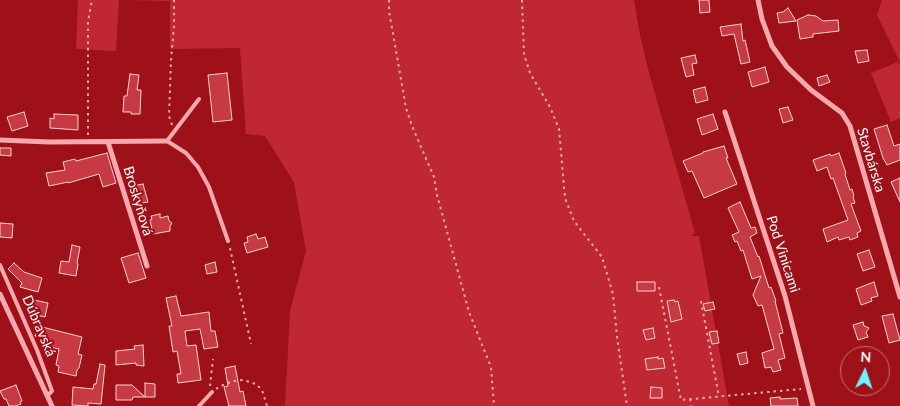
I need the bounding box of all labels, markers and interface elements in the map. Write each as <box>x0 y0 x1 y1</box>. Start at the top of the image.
street label: Stavbárska <box>853 126 889 194</box>
street label: Broskyňová <box>119 164 157 238</box>
street label: Pod Vinicami <box>763 213 803 295</box>
street label: Dúbravská <box>19 293 59 359</box>
north arrow <box>840 346 890 396</box>
text: N <box>860 348 872 365</box>

